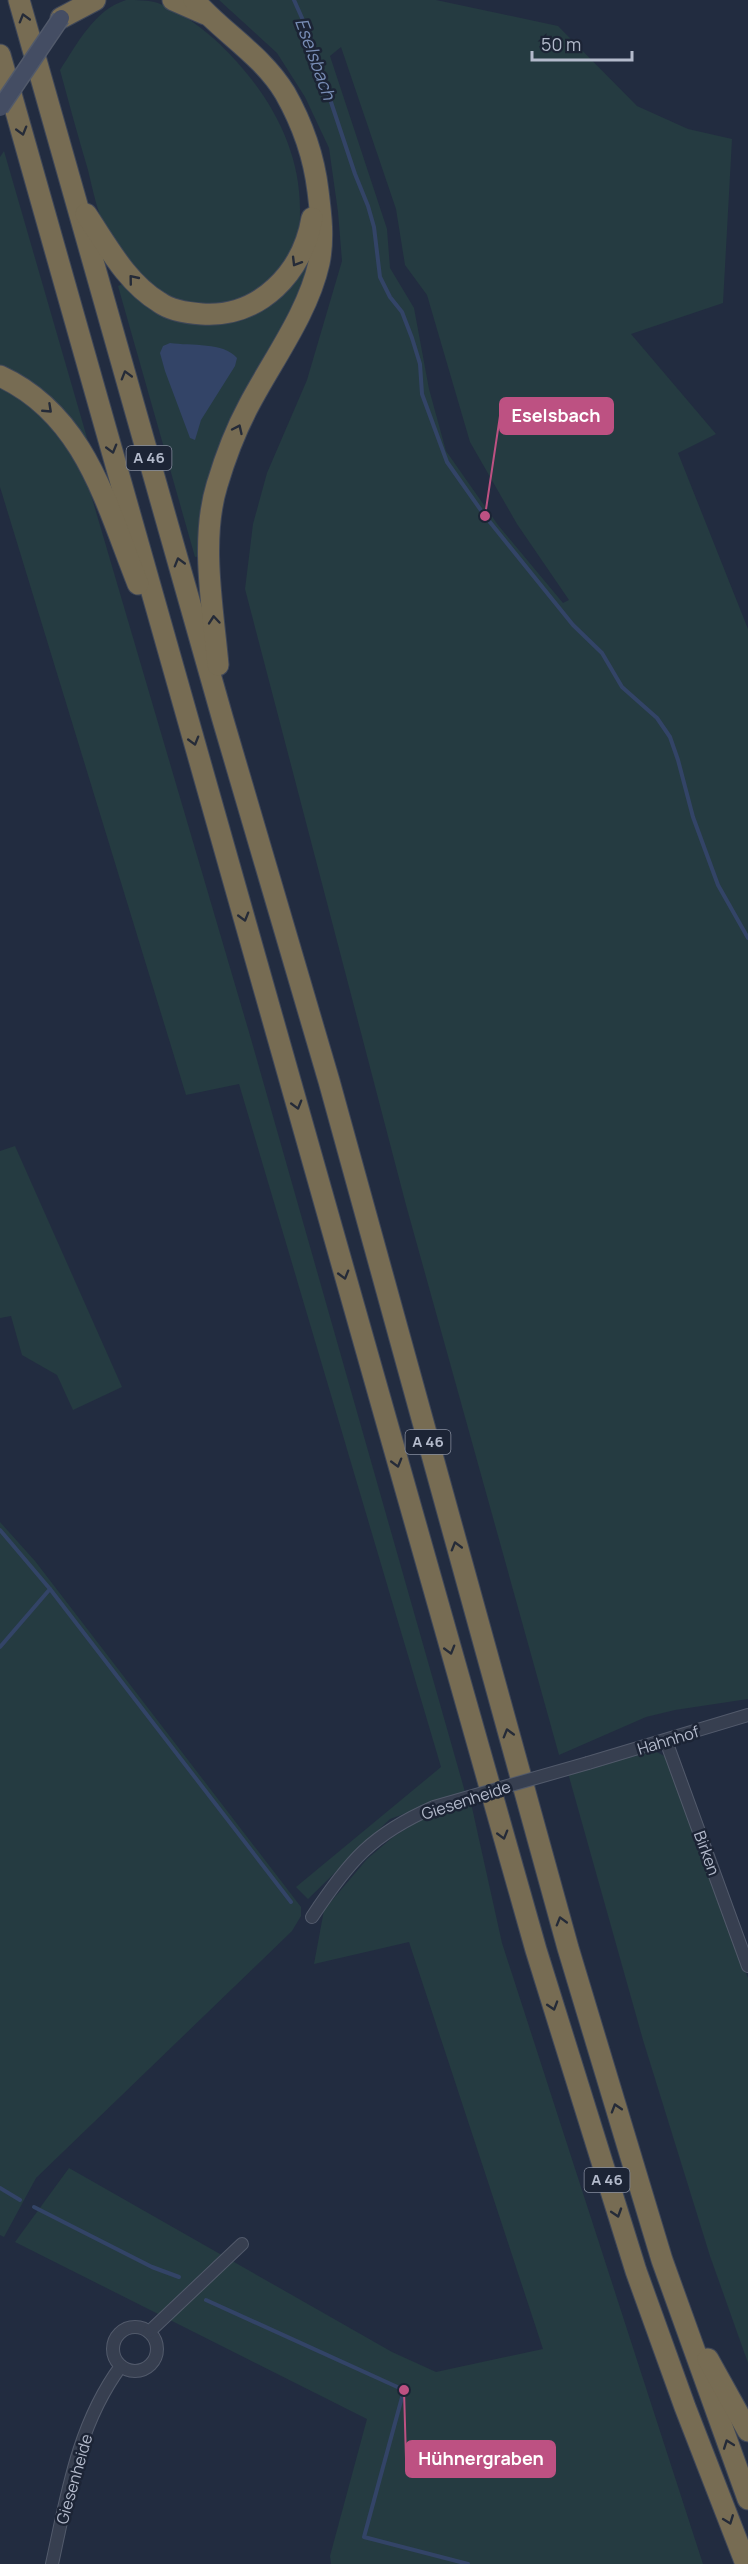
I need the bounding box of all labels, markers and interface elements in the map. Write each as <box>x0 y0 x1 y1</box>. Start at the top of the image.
one-way arrow <box>19 14 31 24</box>
water label: Eselsbach <box>290 15 342 104</box>
scale bar <box>532 24 632 62</box>
text: 50 m <box>541 32 581 56</box>
one-way arrow <box>15 126 27 136</box>
one-way arrow <box>292 256 304 266</box>
one-way arrow <box>129 275 140 286</box>
one-way arrow <box>120 370 133 380</box>
callout: Eselsbach <box>500 398 613 434</box>
one-way arrow <box>41 402 52 413</box>
text: Eselsbach <box>512 403 600 427</box>
one-way arrow <box>230 425 242 436</box>
one-way arrow <box>105 444 117 454</box>
road number: A 46 <box>126 446 172 470</box>
one-way arrow <box>174 557 186 568</box>
one-way arrow <box>208 615 221 624</box>
one-way arrow <box>187 736 200 746</box>
one-way arrow <box>237 911 249 922</box>
one-way arrow <box>290 1099 302 1110</box>
one-way arrow <box>337 1270 350 1280</box>
road number: A 46 <box>406 1430 450 1454</box>
one-way arrow <box>390 1457 402 1468</box>
one-way arrow <box>451 1541 463 1552</box>
one-way arrow <box>443 1645 455 1655</box>
street label: Hahnhof <box>634 1720 702 1760</box>
one-way arrow <box>503 1729 516 1739</box>
street label: Giesenheide <box>418 1775 514 1825</box>
street label: Birken <box>689 1828 725 1878</box>
one-way arrow <box>496 1829 508 1840</box>
one-way arrow <box>556 1916 568 1927</box>
one-way arrow <box>546 2001 558 2011</box>
one-way arrow <box>611 2103 623 2114</box>
road number: A 46 <box>584 2168 630 2192</box>
one-way arrow <box>610 2207 622 2218</box>
street label: Giesenheide <box>51 2431 97 2527</box>
one-way arrow <box>722 2440 735 2450</box>
callout: Hühnergraben <box>406 2441 555 2477</box>
text: Hühnergraben <box>418 2446 544 2470</box>
one-way arrow <box>722 2514 734 2525</box>

